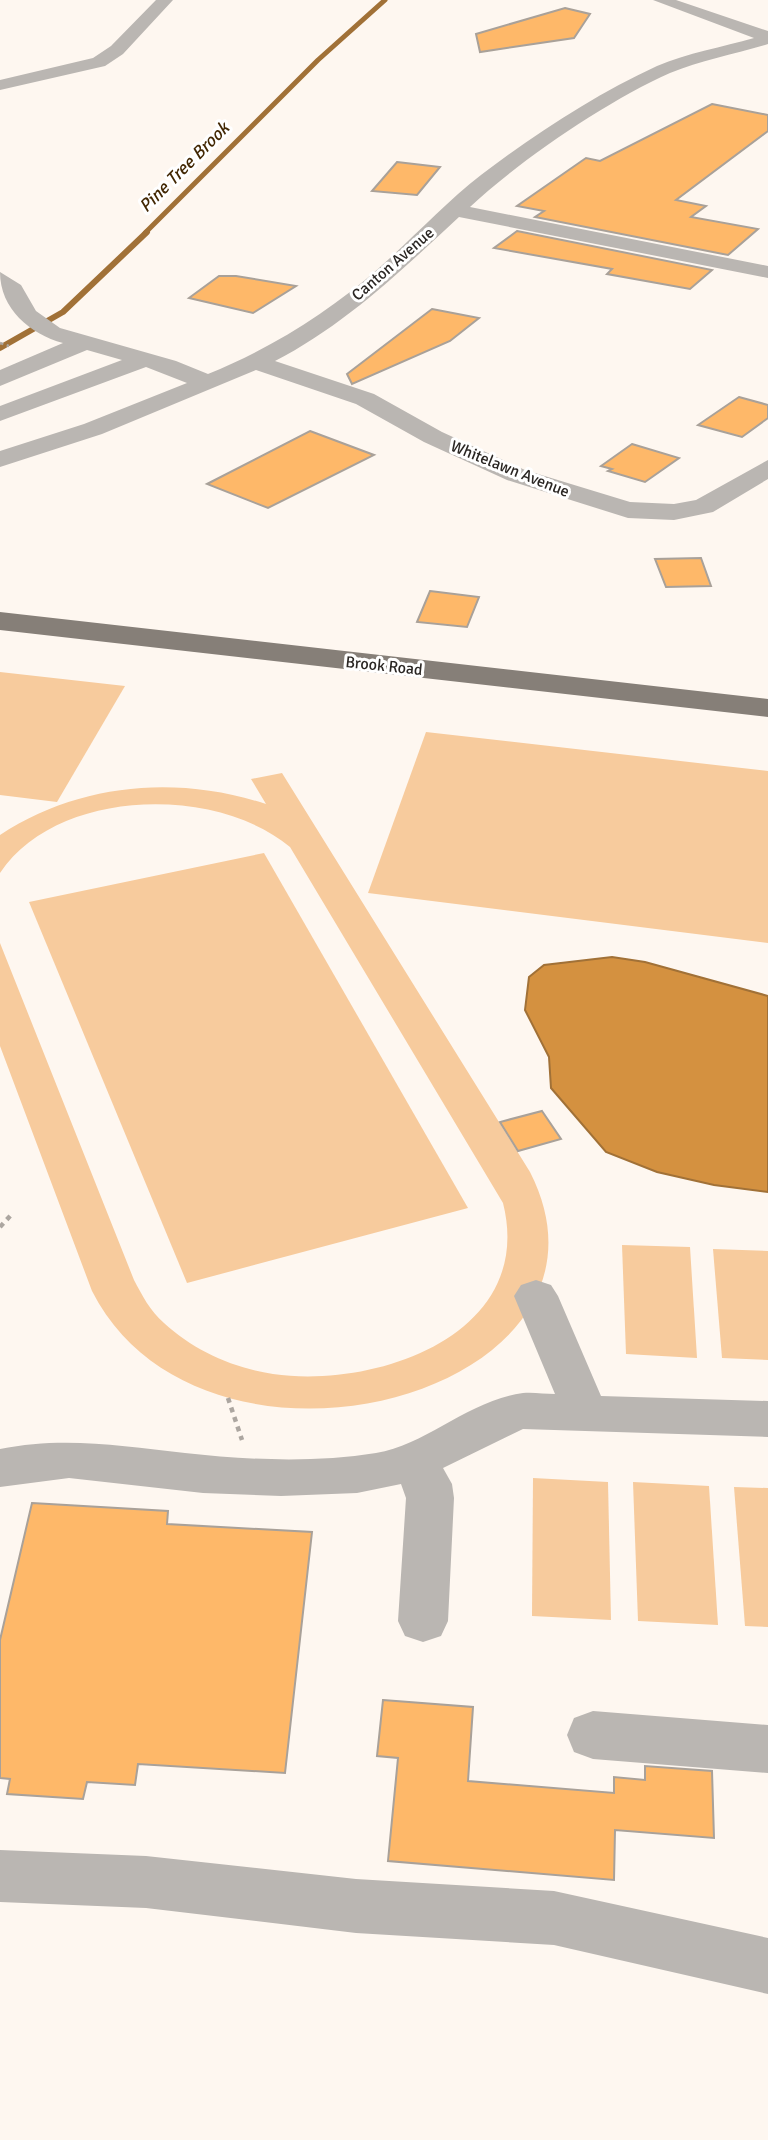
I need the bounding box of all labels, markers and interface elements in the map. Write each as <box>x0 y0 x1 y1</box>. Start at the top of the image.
water label: Pine Tree Brook <box>134 116 235 217</box>
street label: Canton Avenue <box>348 223 438 305</box>
street label: Whitelawn Avenue <box>448 436 572 502</box>
street label: Brook Road <box>344 652 424 680</box>

